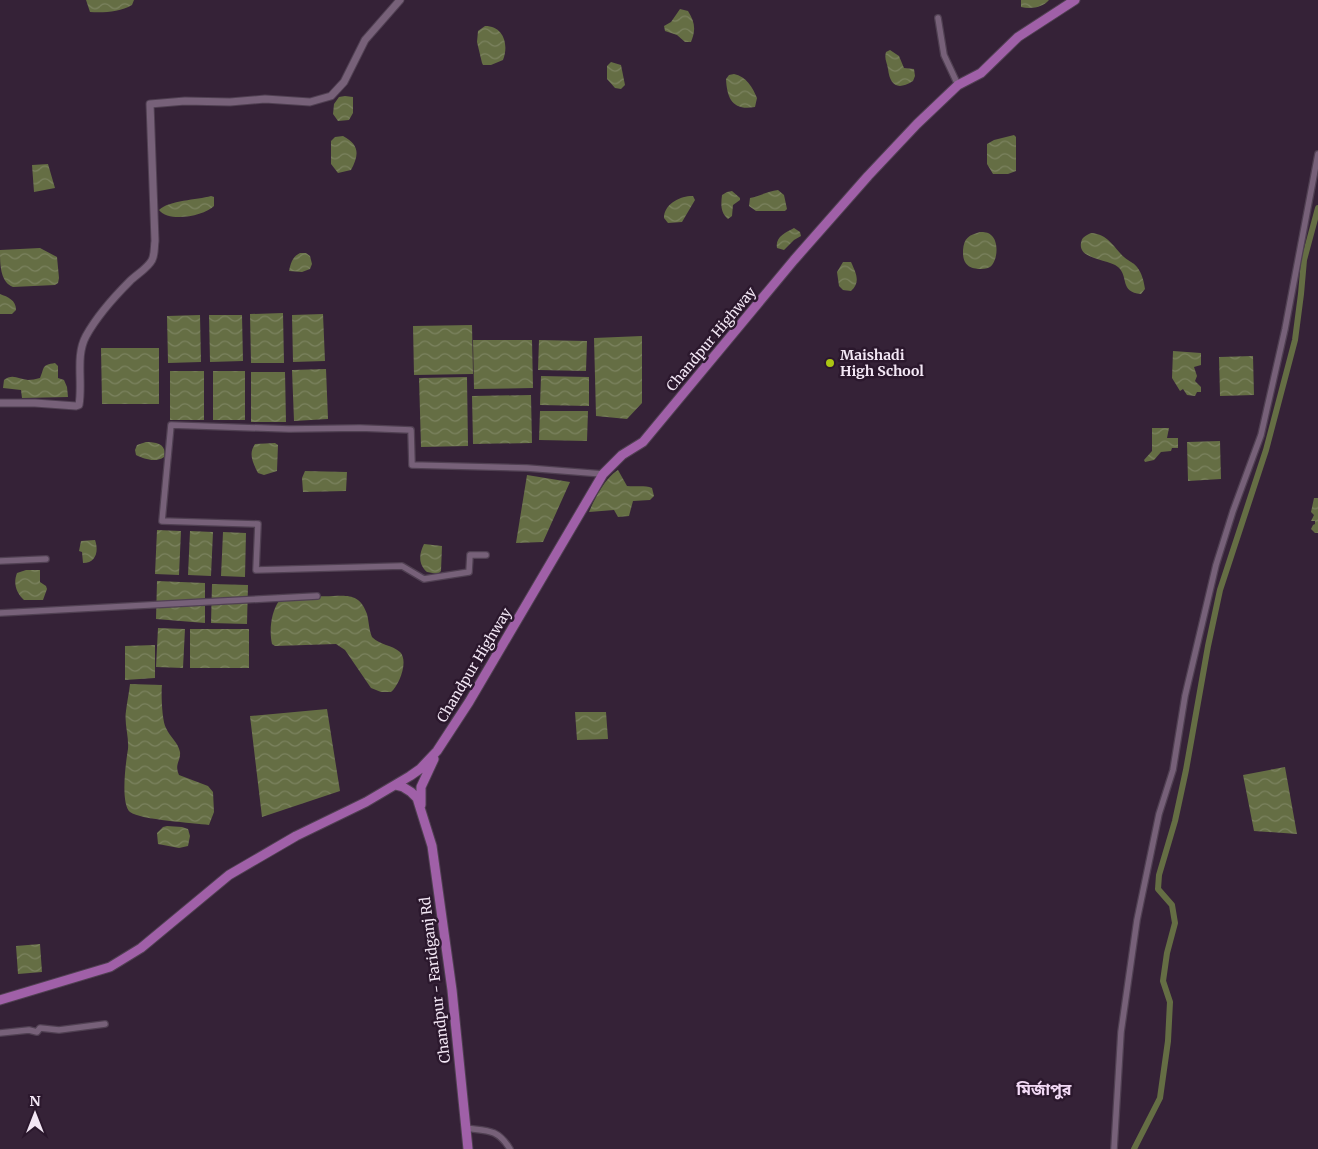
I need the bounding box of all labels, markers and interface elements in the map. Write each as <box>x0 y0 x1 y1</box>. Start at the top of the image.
street label: Chandpur Highway <box>662 283 760 395</box>
place label: Maishadi High School <box>840 346 924 380</box>
marker: Maishadi High School <box>824 357 836 369</box>
street label: Chandpur Highway <box>433 604 516 726</box>
street label: Chandpur - Faridganj Rd <box>416 895 454 1064</box>
district label: মির্জাপুর <box>1016 1079 1072 1100</box>
north arrow <box>10 1089 60 1139</box>
text: N <box>29 1092 41 1110</box>

